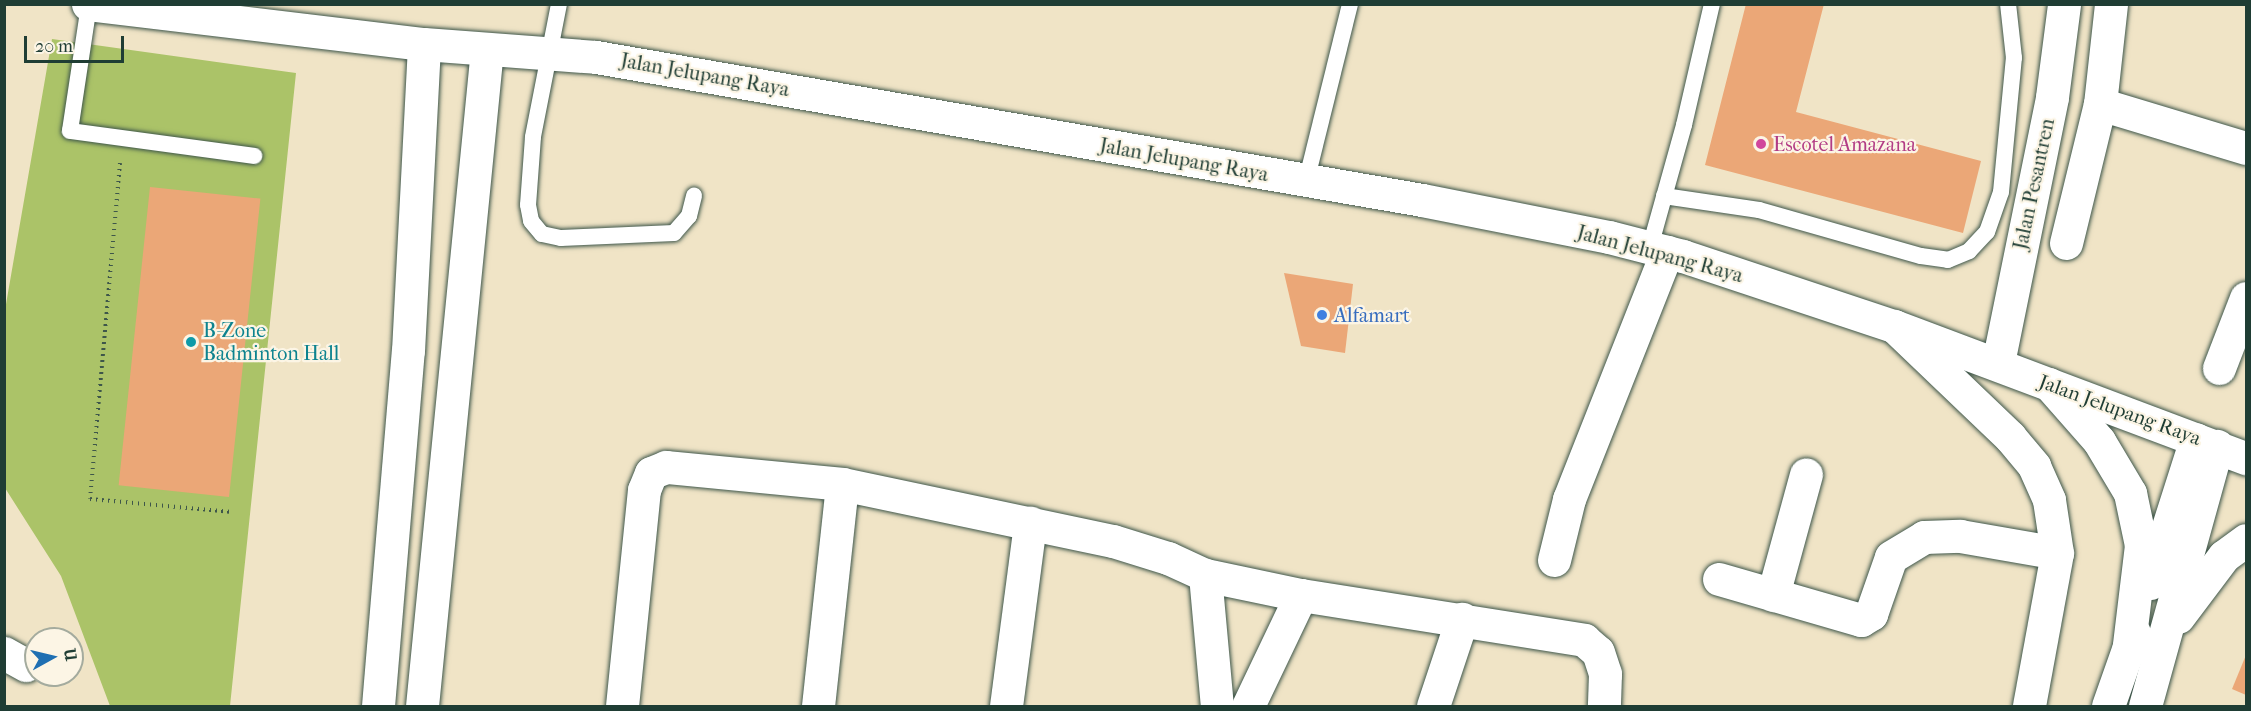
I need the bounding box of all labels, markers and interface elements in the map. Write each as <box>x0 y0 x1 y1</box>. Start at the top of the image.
scale bar <box>27 24 128 62</box>
text: 20 m <box>35 36 73 57</box>
street label: Jalan Jelupang Raya <box>619 48 791 102</box>
street label: Jalan Pesantren <box>2008 116 2060 252</box>
place label: Escotel Amazana <box>1773 132 1916 156</box>
street label: Jalan Jelupang Raya <box>1098 133 1270 187</box>
marker: Escotel Amazana <box>1754 137 1768 151</box>
street label: Jalan Jelupang Raya <box>1574 220 1746 288</box>
place label: Alfamart <box>1334 303 1410 327</box>
marker: Alfamart <box>1315 308 1329 322</box>
place label: B-Zone Badminton Hall <box>203 318 339 365</box>
marker: B-Zone Badminton Hall <box>184 335 198 349</box>
street label: Jalan Jelupang Raya <box>2036 370 2204 450</box>
north arrow <box>24 627 84 687</box>
text: U <box>60 647 81 662</box>

